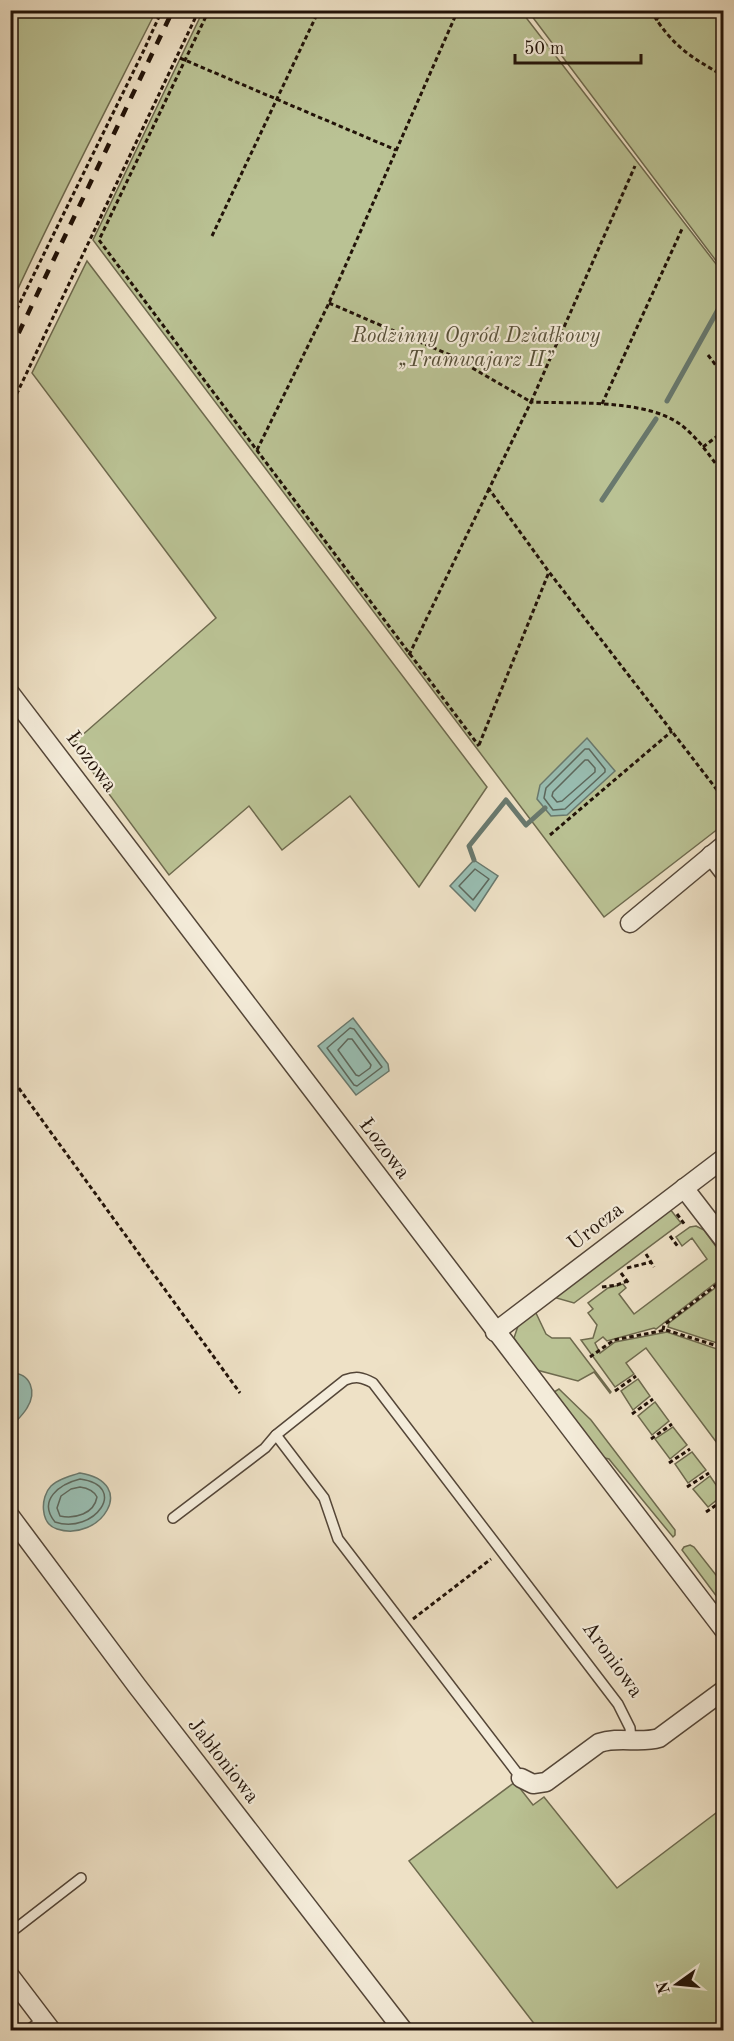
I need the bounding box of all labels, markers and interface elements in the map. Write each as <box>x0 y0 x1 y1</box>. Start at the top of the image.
scale bar <box>515 27 641 65</box>
text: 50 m <box>524 40 564 58</box>
park label: Rodzinny Ogród Działkowy „Tramwajarz II” <box>351 326 601 371</box>
street label: Łozowa <box>61 728 121 796</box>
street label: Łozowa <box>354 1115 414 1183</box>
street label: Urocza <box>564 1199 628 1255</box>
street label: Aroniowa <box>578 1618 646 1702</box>
street label: Jabłoniowa <box>183 1714 263 1808</box>
north arrow <box>647 1954 707 2014</box>
text: N <box>655 1979 674 1995</box>

